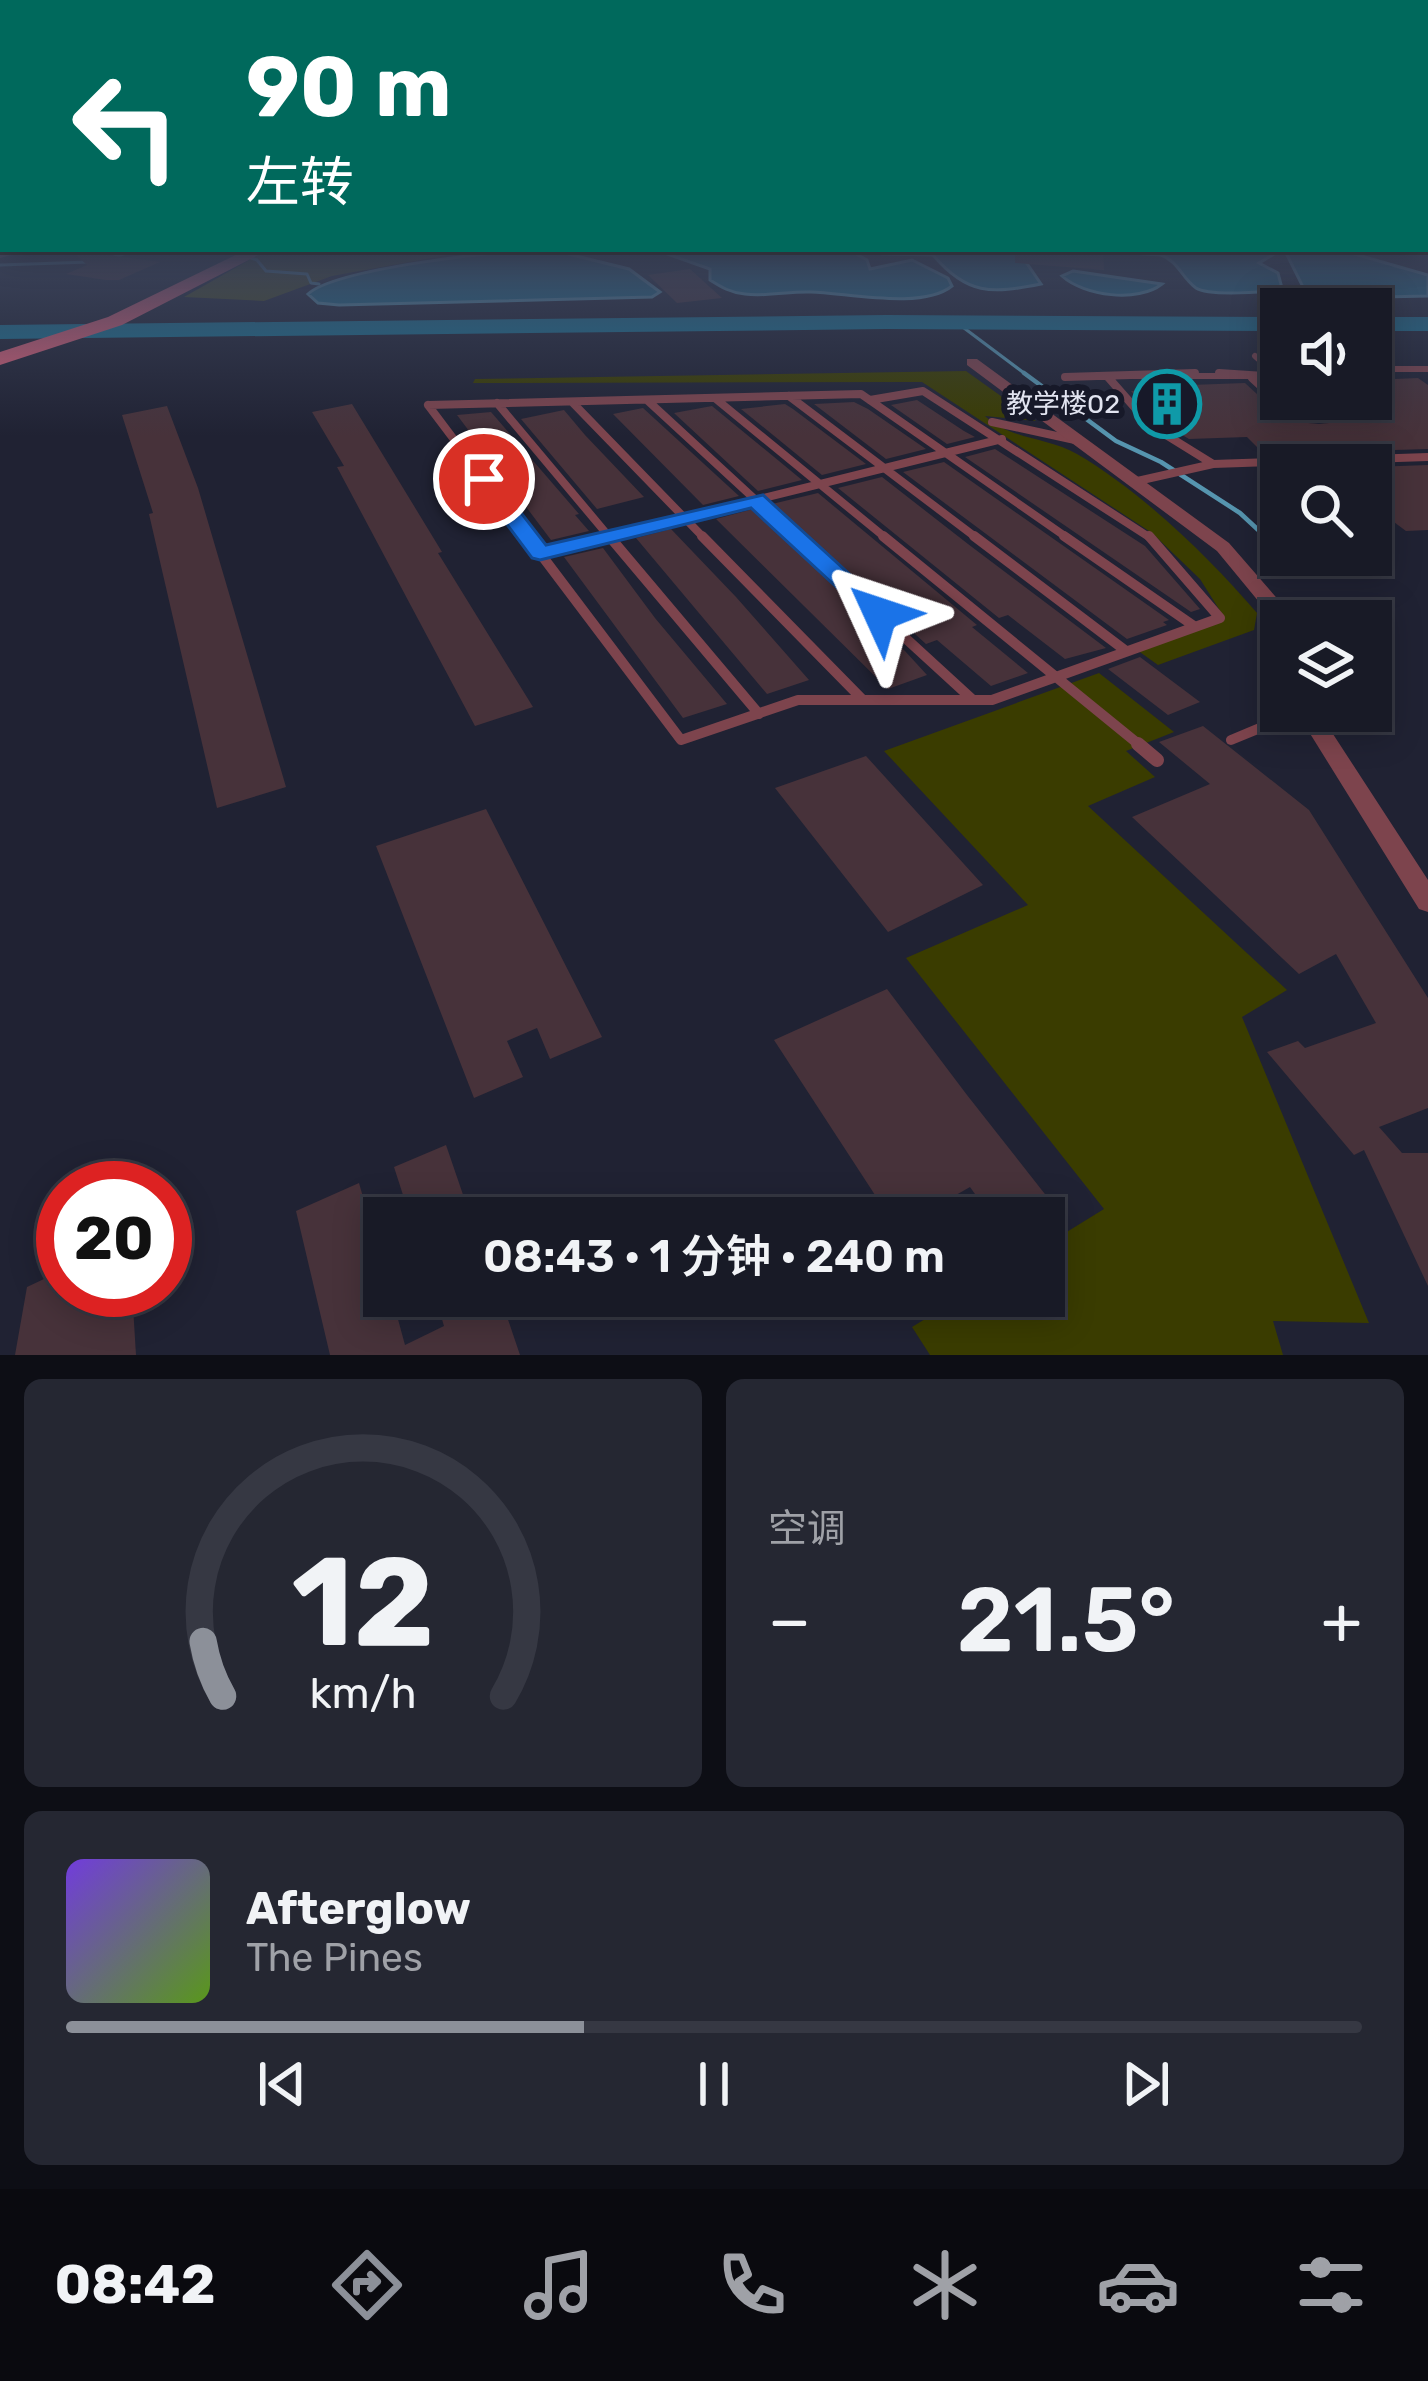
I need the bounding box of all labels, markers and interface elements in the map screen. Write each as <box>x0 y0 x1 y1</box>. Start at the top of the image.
text: 90 m <box>246 37 452 137</box>
icon: left <box>48 48 204 204</box>
text: 左转 <box>246 151 354 215</box>
map controls <box>1260 288 1392 732</box>
button: sound <box>1260 288 1392 420</box>
building icon: 教学楼02 <box>1132 369 1202 439</box>
place label: 教学楼02 <box>1006 388 1120 420</box>
pin <box>433 428 535 530</box>
button: search <box>1260 444 1392 576</box>
icon: arrive <box>451 446 517 512</box>
position arrow <box>817 551 943 677</box>
button: layers <box>1260 600 1392 732</box>
speed limit sign: 20 <box>36 1161 192 1317</box>
text: 08:43 · 1 分钟 · 240 m <box>483 1230 945 1283</box>
text: 空调 <box>768 1506 846 1552</box>
text: 12 <box>291 1528 435 1676</box>
text: 21.5° <box>957 1567 1175 1674</box>
text: − <box>768 1581 811 1660</box>
text: + <box>1321 1581 1362 1660</box>
text: km/h <box>309 1668 417 1719</box>
text: Afterglow <box>246 1882 471 1935</box>
text: The Pines <box>246 1935 423 1981</box>
icon: previous <box>249 2051 315 2117</box>
icon: pause <box>681 2051 747 2117</box>
icon: next <box>1113 2051 1179 2117</box>
icon: directions <box>325 2243 409 2327</box>
icon: music <box>517 2243 601 2327</box>
icon: phone <box>710 2243 794 2327</box>
icon: climate <box>903 2243 987 2327</box>
icon: car <box>1096 2243 1180 2327</box>
icon: filters <box>1289 2243 1373 2327</box>
text: 08:42 <box>54 2253 216 2317</box>

